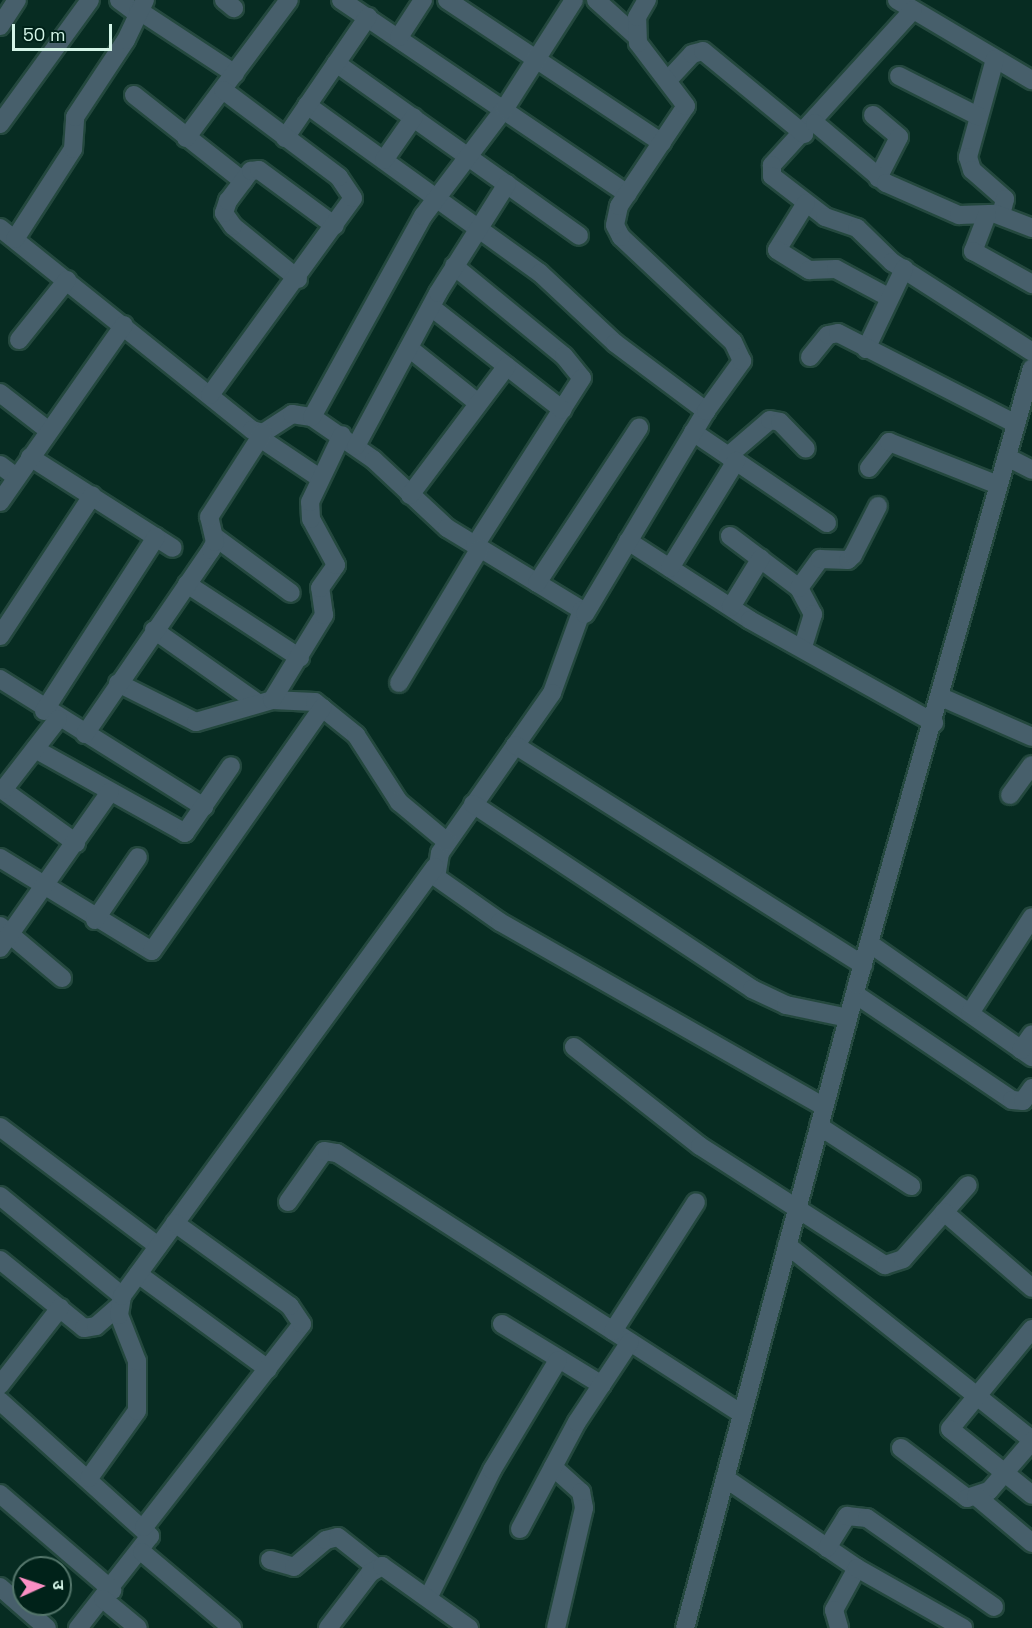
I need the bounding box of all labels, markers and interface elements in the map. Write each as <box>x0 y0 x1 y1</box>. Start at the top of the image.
scale bar <box>15 12 116 50</box>
text: 50 m <box>23 23 65 46</box>
north arrow <box>12 1556 72 1616</box>
text: उ <box>48 1580 69 1590</box>

